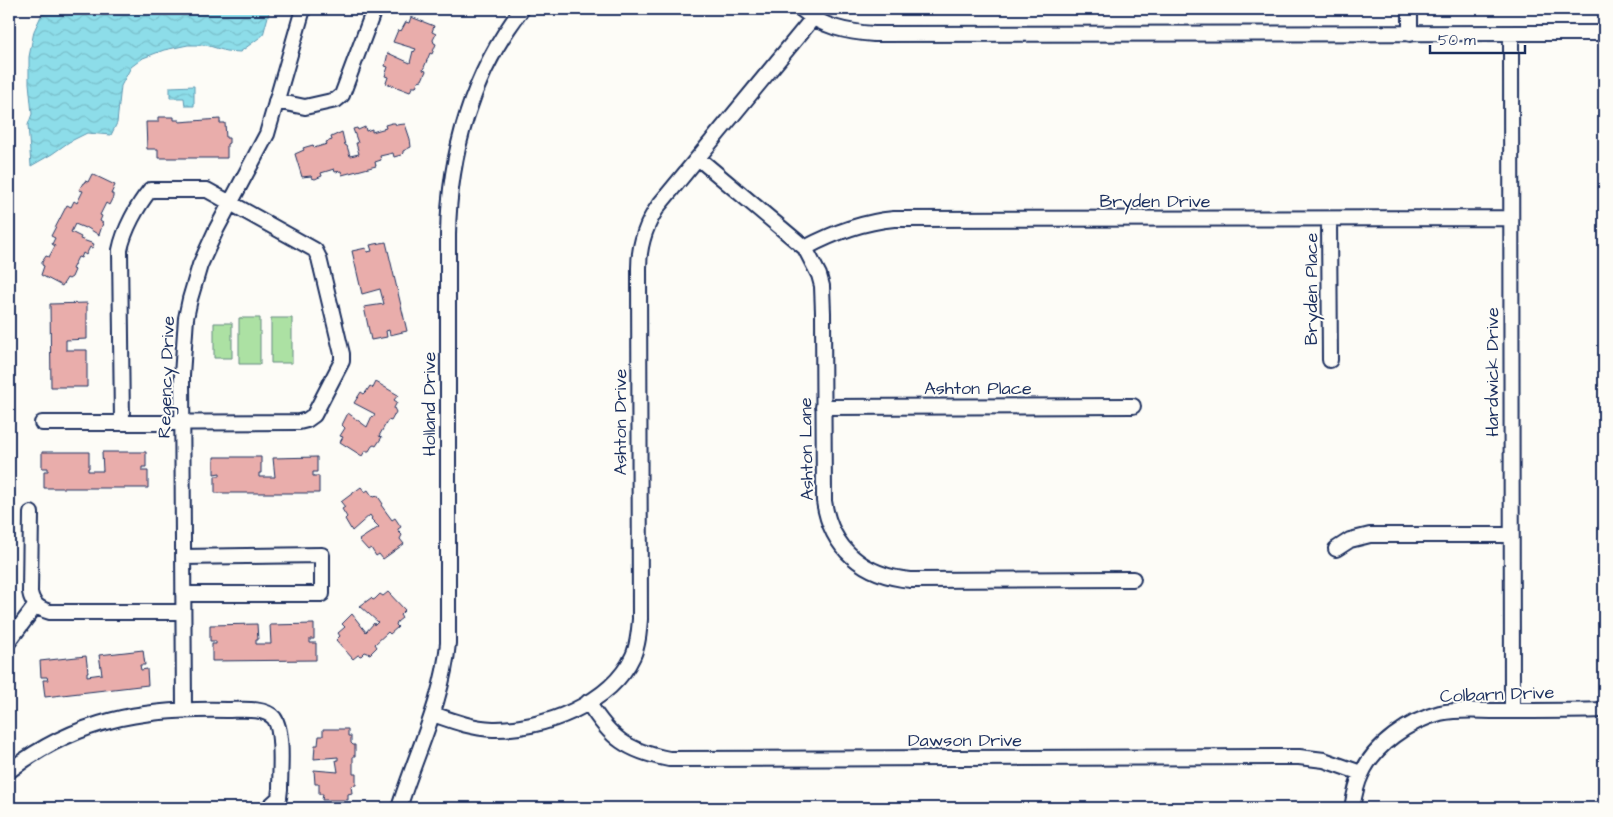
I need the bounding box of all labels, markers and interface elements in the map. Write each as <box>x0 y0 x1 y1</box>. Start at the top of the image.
scale bar <box>1430 22 1526 54</box>
text: 50 m <box>1438 30 1476 51</box>
street label: Bryden Drive <box>1099 189 1211 215</box>
street label: Bryden Place <box>1299 233 1325 345</box>
street label: Hardwick Drive <box>1480 307 1505 437</box>
street label: Regency Drive <box>152 315 182 439</box>
street label: Holland Drive <box>417 351 442 456</box>
street label: Ashton Drive <box>608 369 633 475</box>
street label: Ashton Place <box>924 376 1032 401</box>
street label: Ashton Lane <box>793 397 820 501</box>
street label: Colbarn Drive <box>1439 680 1555 709</box>
street label: Dawson Drive <box>908 728 1022 753</box>

